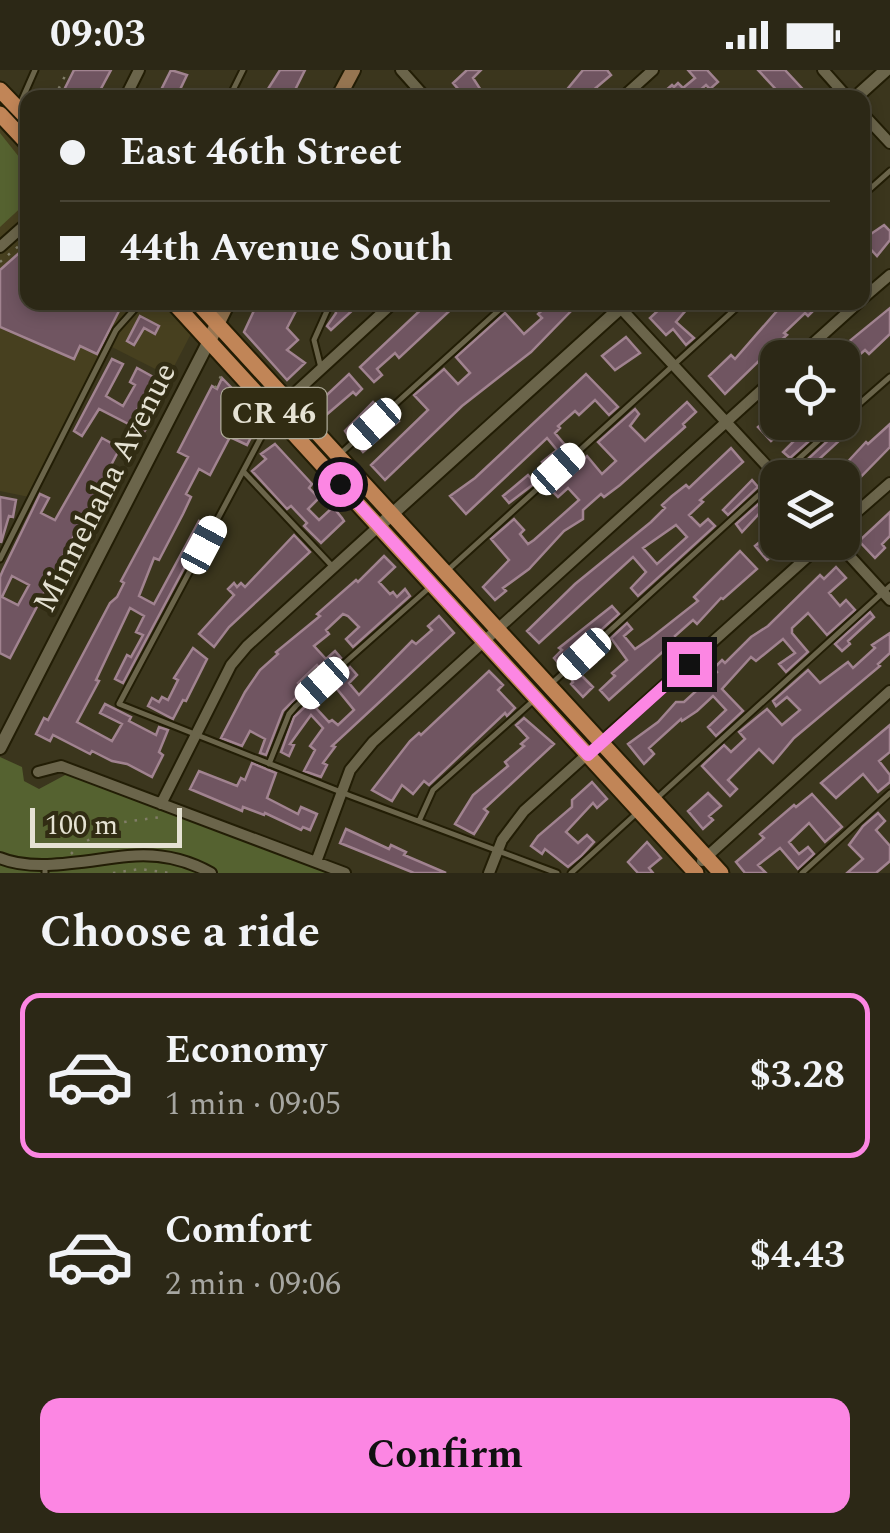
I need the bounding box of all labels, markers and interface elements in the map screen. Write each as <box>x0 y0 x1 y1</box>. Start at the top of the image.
text: 09:03 <box>50 6 145 64</box>
text: East 46th Street <box>120 124 402 182</box>
text: 44th Avenue South <box>120 220 453 278</box>
map controls <box>760 340 860 560</box>
button: locate <box>760 340 860 440</box>
street label: Minnehaha Avenue <box>21 354 190 621</box>
road number: CR 46 <box>222 388 326 438</box>
car <box>342 393 406 455</box>
car <box>526 438 590 500</box>
button: layers <box>760 460 860 560</box>
route start <box>318 462 363 507</box>
car <box>177 511 231 579</box>
car <box>552 623 616 685</box>
route end <box>667 642 712 687</box>
car <box>290 652 354 714</box>
scale bar <box>30 803 182 848</box>
text: 100 m <box>45 804 118 847</box>
text: Choose a ride <box>40 898 320 967</box>
text: Economy <box>165 1022 326 1080</box>
icon: car <box>45 1031 135 1121</box>
text: $3.28 <box>750 1047 845 1105</box>
text: 1 min · 09:05 <box>165 1080 341 1129</box>
text: Comfort <box>165 1202 312 1260</box>
icon: car <box>45 1211 135 1301</box>
text: $4.43 <box>750 1227 845 1285</box>
text: 2 min · 09:06 <box>165 1260 341 1309</box>
button: Confirm <box>40 1398 850 1513</box>

